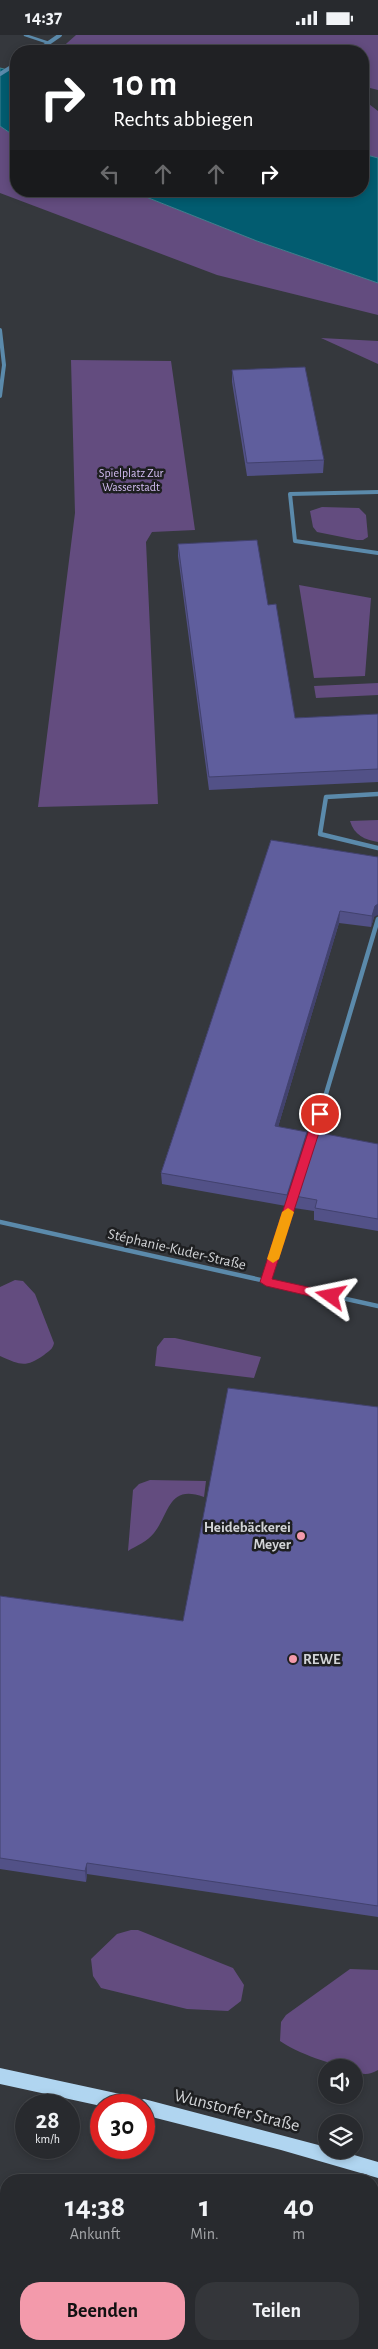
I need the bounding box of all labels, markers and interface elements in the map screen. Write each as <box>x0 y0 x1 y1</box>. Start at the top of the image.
text: 14:37 <box>25 8 62 27</box>
icon: right <box>30 65 95 130</box>
text: 10 m <box>113 67 177 102</box>
text: Rechts abbiegen <box>113 108 254 130</box>
icon: left <box>96 160 124 188</box>
icon: ahead <box>149 160 177 188</box>
icon: ahead <box>202 160 230 188</box>
icon: right <box>255 160 283 188</box>
park label: Spielplatz Zur Wasserstadt <box>99 467 163 493</box>
pin <box>299 1093 341 1135</box>
icon: arrive <box>306 1100 334 1128</box>
street label: Stéphanie-Kuder-Straße <box>106 1226 247 1273</box>
position arrow <box>304 1269 356 1321</box>
place label: Heidebäckerei Meyer <box>204 1520 292 1552</box>
marker: Heidebäckerei Meyer <box>295 1530 307 1542</box>
place label: REWE <box>303 1652 341 1667</box>
marker: REWE <box>287 1653 299 1665</box>
map controls <box>318 2059 363 2159</box>
button: sound <box>318 2059 363 2104</box>
street label: Wunstorfer Straße <box>172 2087 301 2135</box>
speed limit sign: 30 <box>90 2094 155 2159</box>
text: 28 <box>35 2108 60 2133</box>
button: layers <box>318 2114 363 2159</box>
text: km/h <box>35 2133 60 2145</box>
text: 14:38 <box>65 2192 125 2222</box>
text: 1 <box>199 2192 210 2222</box>
text: 40 <box>283 2192 314 2222</box>
text: Ankunft <box>70 2226 120 2242</box>
text: Min. <box>190 2226 219 2242</box>
text: m <box>292 2226 305 2242</box>
button: Beenden <box>20 2282 185 2340</box>
button: Teilen <box>195 2282 359 2340</box>

